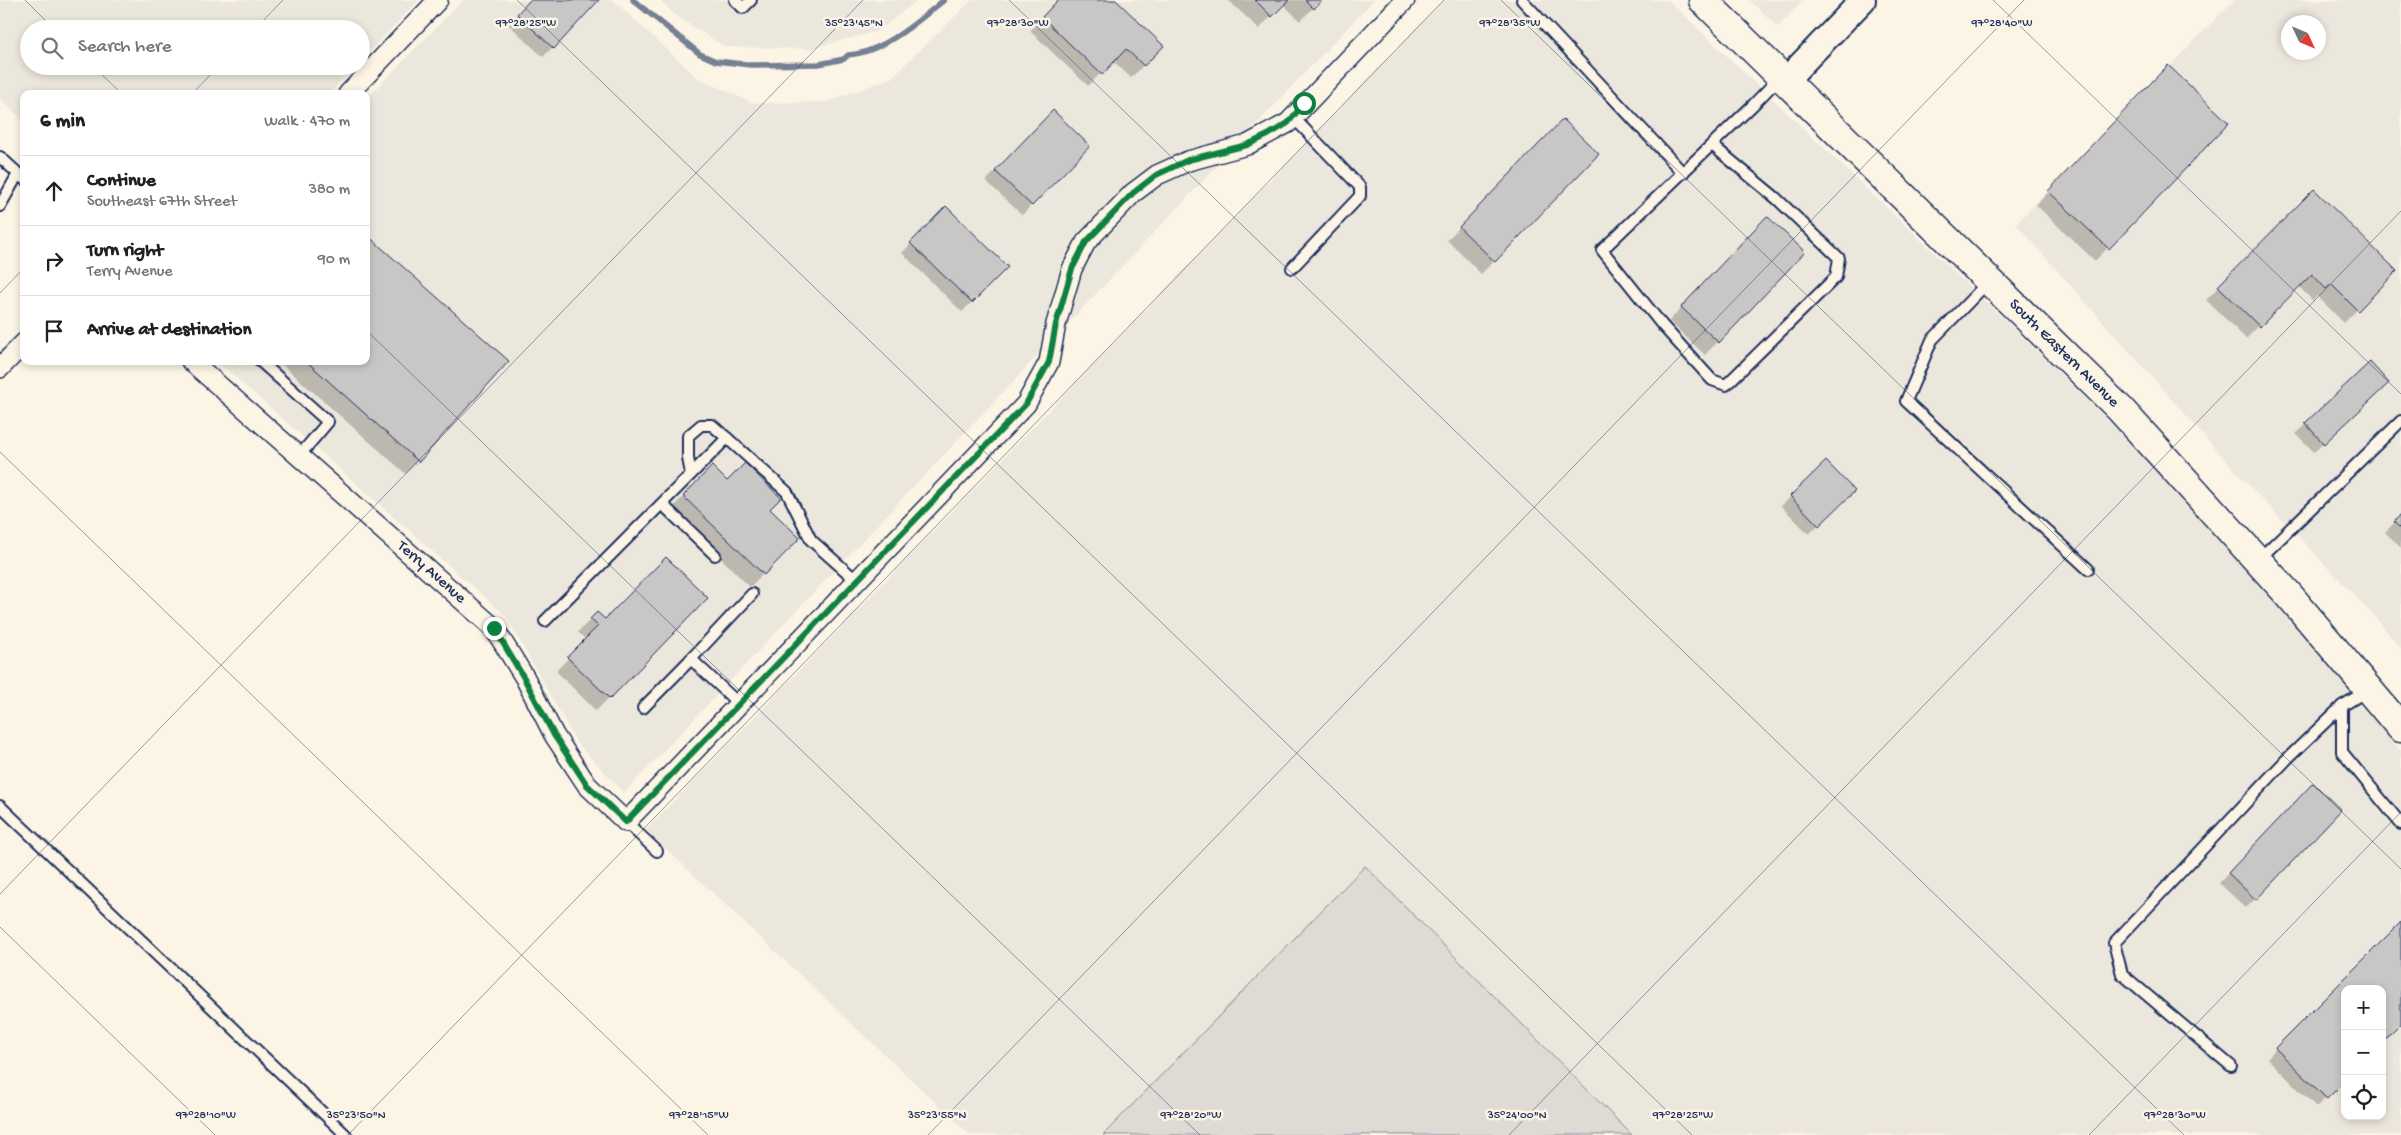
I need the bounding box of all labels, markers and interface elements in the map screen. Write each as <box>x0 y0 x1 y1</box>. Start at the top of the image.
north arrow <box>2281 15 2326 60</box>
text: 97°28'25"W <box>495 17 556 31</box>
text: 35°23'45"N <box>824 17 883 31</box>
text: 97°28'30"W <box>986 17 1049 31</box>
text: 97°28'35"W <box>1479 17 1540 31</box>
text: 97°28'40"W <box>1971 17 2032 31</box>
search box <box>20 20 370 75</box>
icon: search <box>38 34 66 62</box>
text: Search here <box>78 36 172 59</box>
route start <box>1293 92 1316 115</box>
text: 6 min <box>40 110 85 135</box>
text: Walk · 470 m <box>264 113 350 132</box>
text: Continue <box>87 170 156 193</box>
icon: ahead <box>40 177 68 205</box>
text: 380 m <box>309 181 350 200</box>
text: Southeast 67th Street <box>87 193 237 212</box>
text: Turn right <box>87 240 163 263</box>
icon: right <box>40 247 68 275</box>
text: 90 m <box>318 251 350 270</box>
text: Terry Avenue <box>87 263 173 282</box>
street label: South Eastern Avenue <box>2004 295 2123 412</box>
icon: arrive <box>40 317 68 345</box>
text: Arrive at destination <box>87 319 251 342</box>
street label: Terry Avenue <box>392 536 470 608</box>
route end <box>483 617 506 640</box>
map controls <box>2341 985 2386 1120</box>
button: + <box>2341 985 2386 1030</box>
button: − <box>2341 1030 2386 1075</box>
button: locate <box>2341 1075 2386 1120</box>
text: 97°28'10"W <box>175 1109 236 1123</box>
text: 35°23'50"N <box>325 1109 386 1123</box>
text: 97°28'15"W <box>668 1109 729 1123</box>
text: 35°23'55"N <box>907 1109 966 1123</box>
text: 97°28'20"W <box>1159 1109 1222 1123</box>
text: 35°24'00"N <box>1487 1109 1547 1123</box>
text: 97°28'25"W <box>1652 1109 1713 1123</box>
text: 97°28'30"W <box>2143 1109 2206 1123</box>

